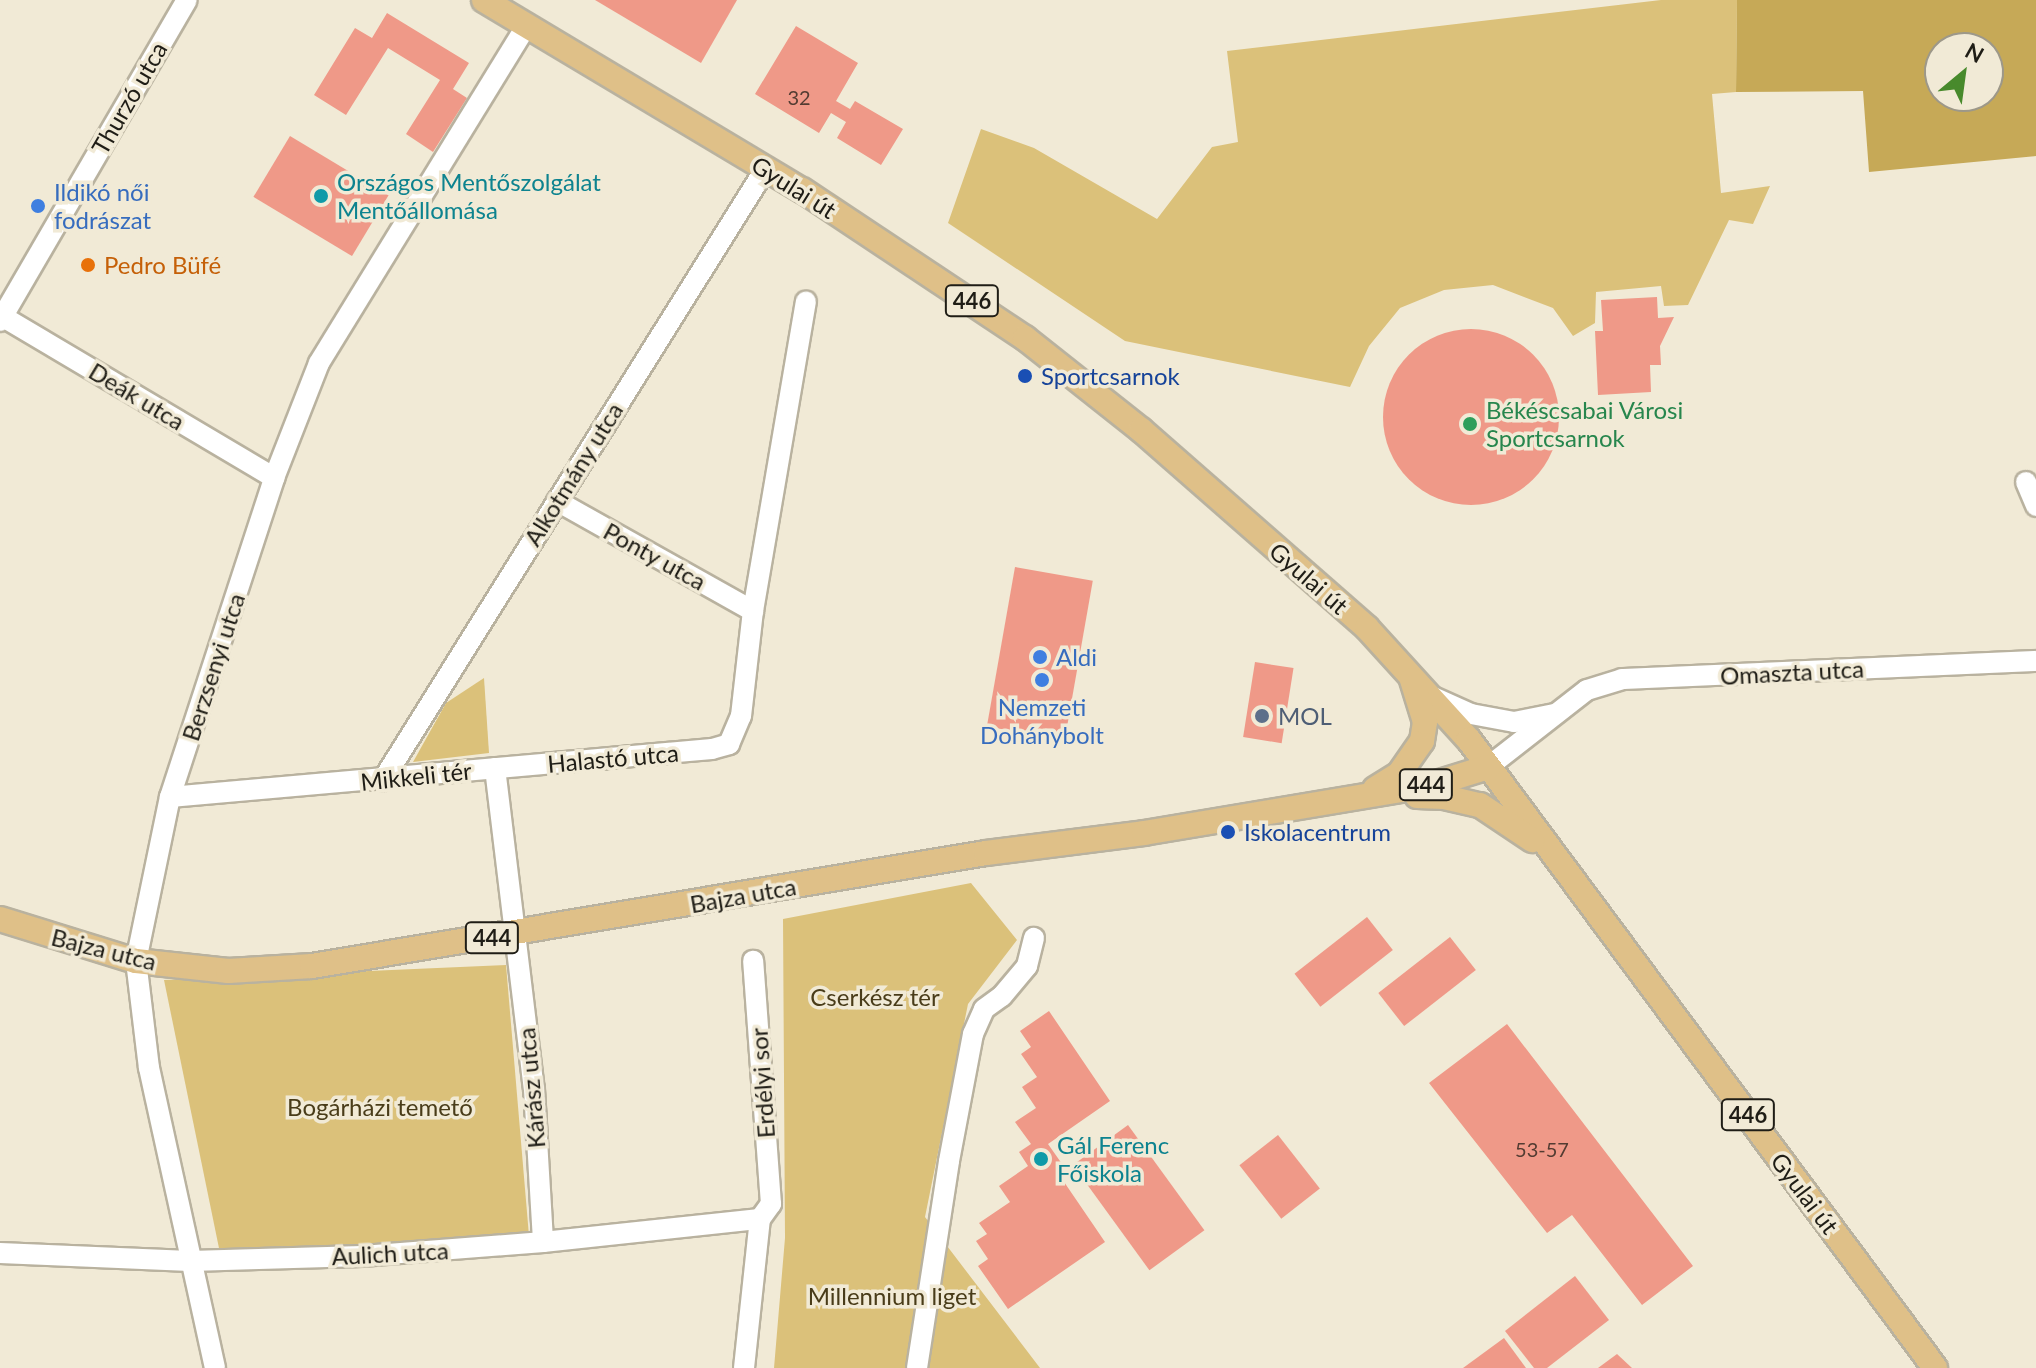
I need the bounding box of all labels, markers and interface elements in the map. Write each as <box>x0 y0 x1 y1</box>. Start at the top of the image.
north arrow <box>1924 32 2004 112</box>
text: N <box>1961 36 1989 68</box>
street label: Thurzó utca <box>85 37 173 159</box>
house number: 32 <box>787 85 811 109</box>
street label: Gyulai út <box>746 150 842 224</box>
place label: Országos Mentőszolgálat Mentőállomása <box>337 168 601 224</box>
place label: Ildikó női fodrászat <box>54 178 151 234</box>
marker: Országos Mentőszolgálat Mentőállomása <box>312 187 330 205</box>
marker: Ildikó női fodrászat <box>29 197 47 215</box>
place label: Pedro Büfé <box>104 251 221 279</box>
marker: Pedro Büfé <box>79 256 97 274</box>
road number: 446 <box>944 283 1000 319</box>
street label: Deák utca <box>84 356 190 436</box>
place label: Sportcsarnok <box>1041 362 1180 390</box>
marker: Sportcsarnok <box>1016 367 1034 385</box>
place label: Békéscsabai Városi Sportcsarnok <box>1486 396 1684 452</box>
street label: Alkotmány utca <box>517 397 629 551</box>
marker: Békéscsabai Városi Sportcsarnok <box>1461 415 1479 433</box>
street label: Ponty utca <box>599 516 711 596</box>
street label: Gyulai út <box>1264 536 1354 620</box>
street label: Berzsenyi utca <box>176 590 250 744</box>
place label: Aldi <box>1056 643 1097 671</box>
marker: Aldi <box>1031 648 1049 666</box>
street label: Omaszta utca <box>1719 654 1865 690</box>
marker: Nemzeti Dohánybolt <box>1033 671 1051 689</box>
place label: Nemzeti Dohánybolt <box>980 693 1104 749</box>
place label: MOL <box>1278 702 1332 730</box>
marker: MOL <box>1253 707 1271 725</box>
street label: Halastó utca <box>546 738 680 778</box>
street label: Mikkeli tér <box>359 756 473 796</box>
road number: 444 <box>1398 767 1454 803</box>
place label: Iskolacentrum <box>1244 818 1391 846</box>
marker: Iskolacentrum <box>1219 823 1237 841</box>
street label: Bajza utca <box>688 872 798 918</box>
road number: 444 <box>464 920 520 956</box>
street label: Bajza utca <box>48 922 160 976</box>
park label: Cserkész tér <box>810 983 940 1011</box>
street label: Kárász utca <box>511 1027 551 1149</box>
street label: Erdélyi sor <box>744 1027 780 1139</box>
park label: Bogárházi temető <box>287 1093 473 1121</box>
road number: 446 <box>1720 1097 1776 1133</box>
place label: Gál Ferenc Főiskola <box>1057 1131 1169 1187</box>
house number: 53-57 <box>1515 1137 1569 1161</box>
street label: Gyulai út <box>1765 1147 1845 1239</box>
marker: Gál Ferenc Főiskola <box>1032 1150 1050 1168</box>
street label: Aulich utca <box>331 1236 449 1270</box>
park label: Millennium liget <box>808 1282 976 1310</box>

